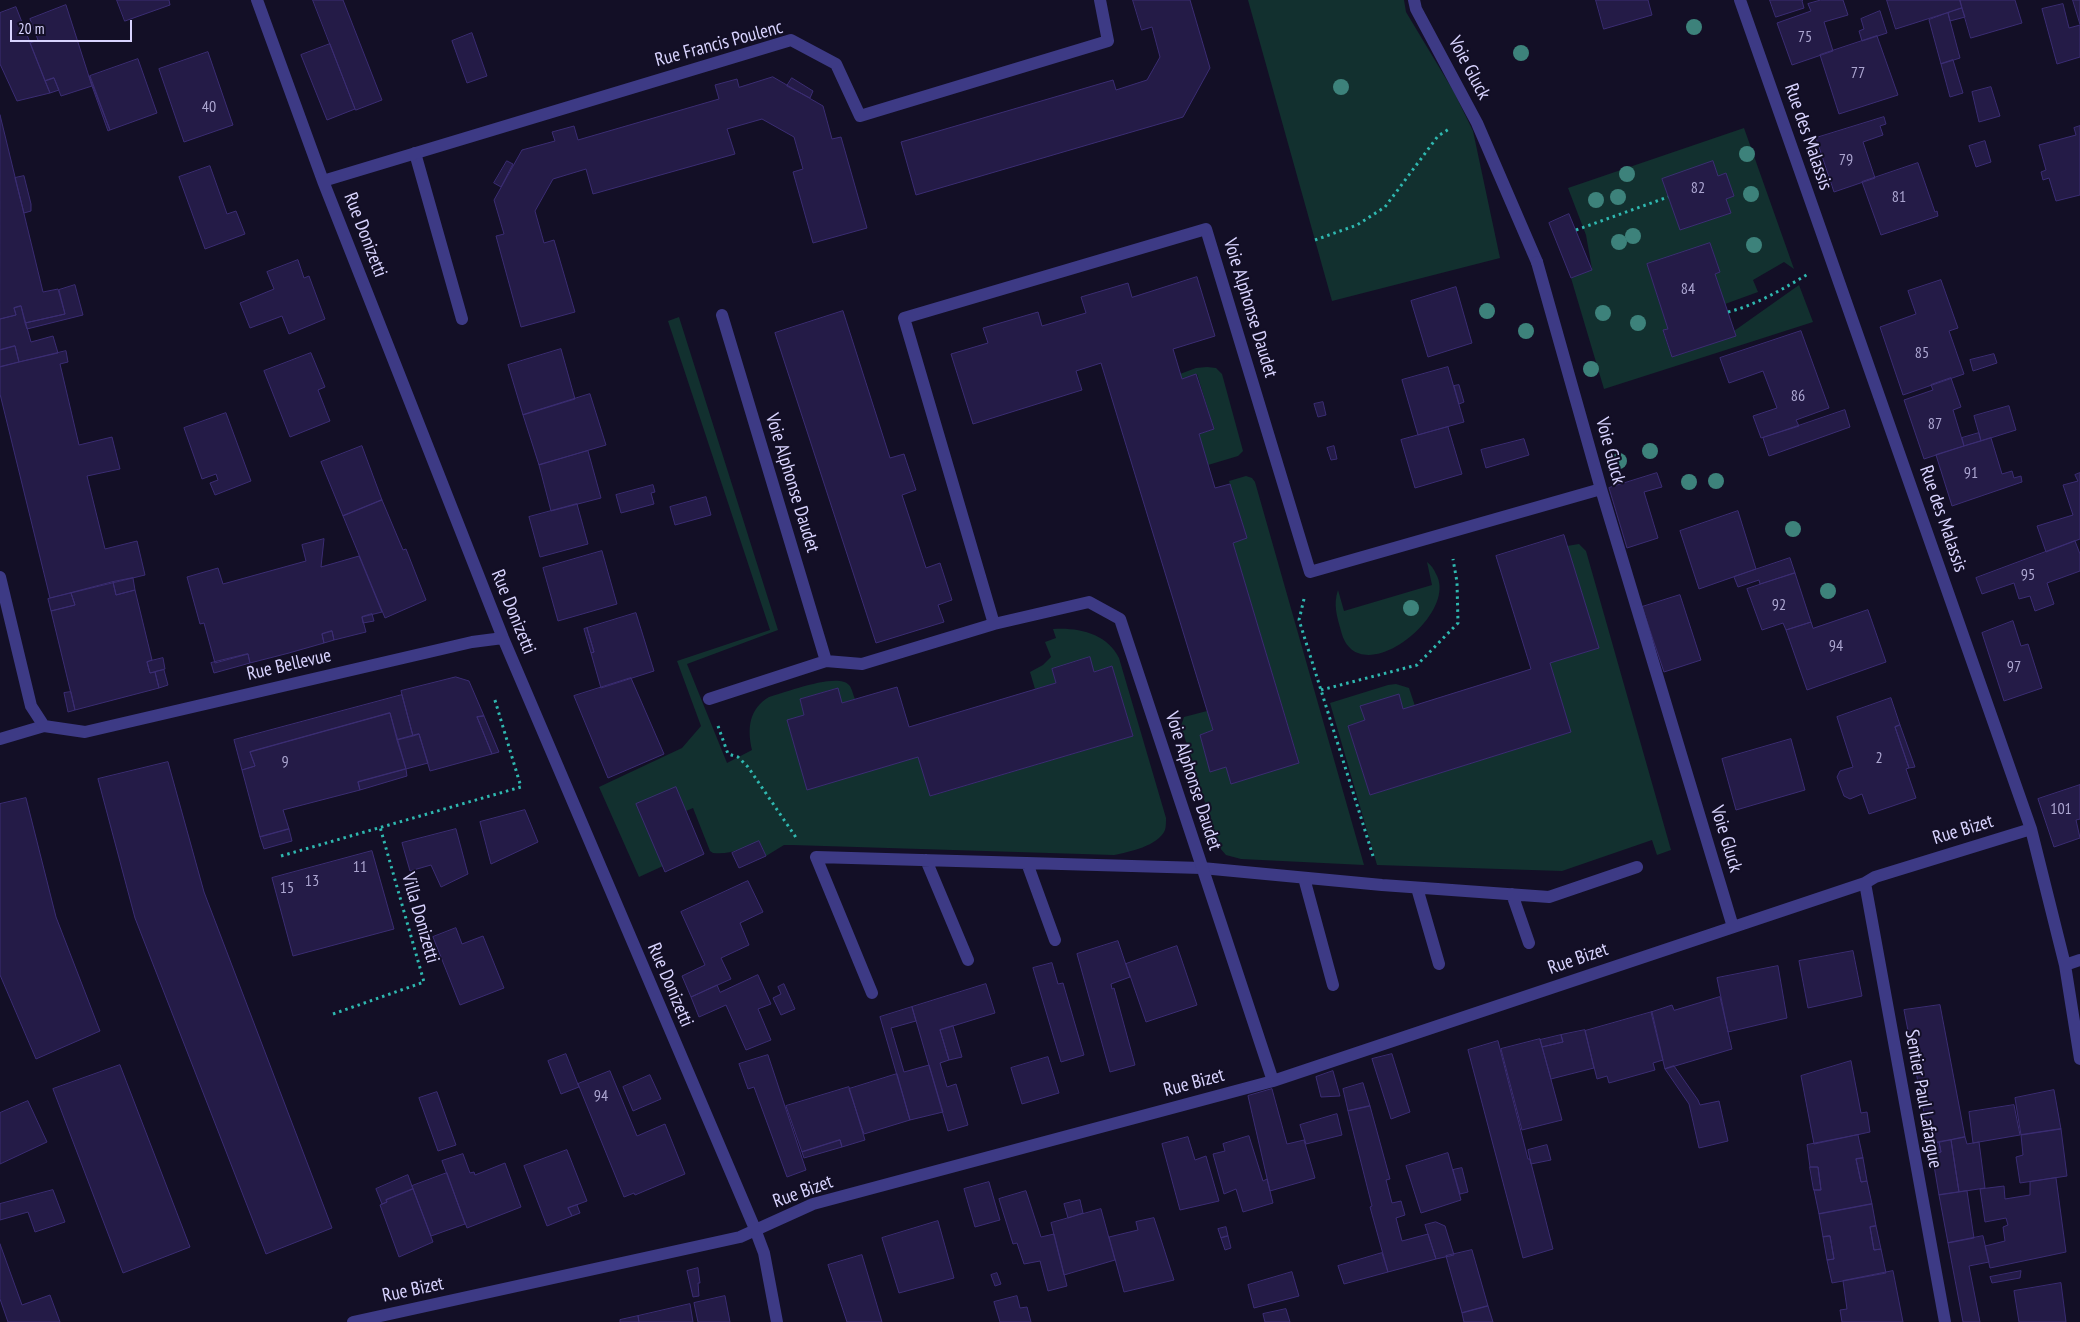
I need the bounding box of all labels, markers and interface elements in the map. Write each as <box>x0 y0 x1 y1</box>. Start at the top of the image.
scale bar <box>12 10 135 42</box>
street label: Rue Francis Poulenc <box>653 16 785 72</box>
text: 20 m <box>18 19 44 38</box>
house number: 75 <box>1798 27 1812 47</box>
street label: Voie Gluck <box>1443 33 1495 103</box>
house number: 77 <box>1851 63 1865 83</box>
street label: Rue des Malassis <box>1779 81 1837 193</box>
house number: 40 <box>202 97 216 117</box>
house number: 79 <box>1839 150 1853 170</box>
house number: 82 <box>1691 178 1705 198</box>
house number: 81 <box>1892 187 1906 207</box>
street label: Rue Donizetti <box>338 189 392 281</box>
street label: Voie Alphonse Daudet <box>1218 236 1282 380</box>
house number: 84 <box>1681 279 1695 299</box>
house number: 85 <box>1915 343 1929 363</box>
house number: 86 <box>1791 386 1805 406</box>
street label: Voie Alphonse Daudet <box>760 411 824 555</box>
house number: 87 <box>1928 414 1942 434</box>
street label: Voie Gluck <box>1590 415 1630 487</box>
street label: Rue des Malassis <box>1914 463 1972 575</box>
house number: 91 <box>1964 463 1978 483</box>
house number: 95 <box>2021 565 2035 585</box>
street label: Rue Donizetti <box>486 567 540 657</box>
house number: 92 <box>1772 595 1786 615</box>
house number: 94 <box>1829 636 1843 656</box>
street label: Rue Bellevue <box>245 644 333 686</box>
house number: 97 <box>2007 657 2021 677</box>
street label: Voie Alphonse Daudet <box>1160 709 1226 853</box>
house number: 2 <box>1875 748 1883 768</box>
house number: 9 <box>281 752 289 772</box>
house number: 101 <box>2050 799 2072 819</box>
street label: Voie Gluck <box>1705 803 1747 875</box>
street label: Rue Bizet <box>1930 810 1996 850</box>
house number: 11 <box>353 857 367 877</box>
street label: Villa Donizetti <box>396 870 444 966</box>
house number: 13 <box>305 871 319 891</box>
house number: 15 <box>280 878 294 898</box>
street label: Rue Bizet <box>1545 938 1611 980</box>
street label: Rue Donizetti <box>642 940 698 1030</box>
street label: Sentier Paul Lafargue <box>1900 1028 1946 1170</box>
street label: Rue Bizet <box>1161 1064 1227 1102</box>
house number: 94 <box>594 1086 608 1106</box>
street label: Rue Bizet <box>770 1171 836 1213</box>
street label: Rue Bizet <box>380 1272 446 1308</box>

